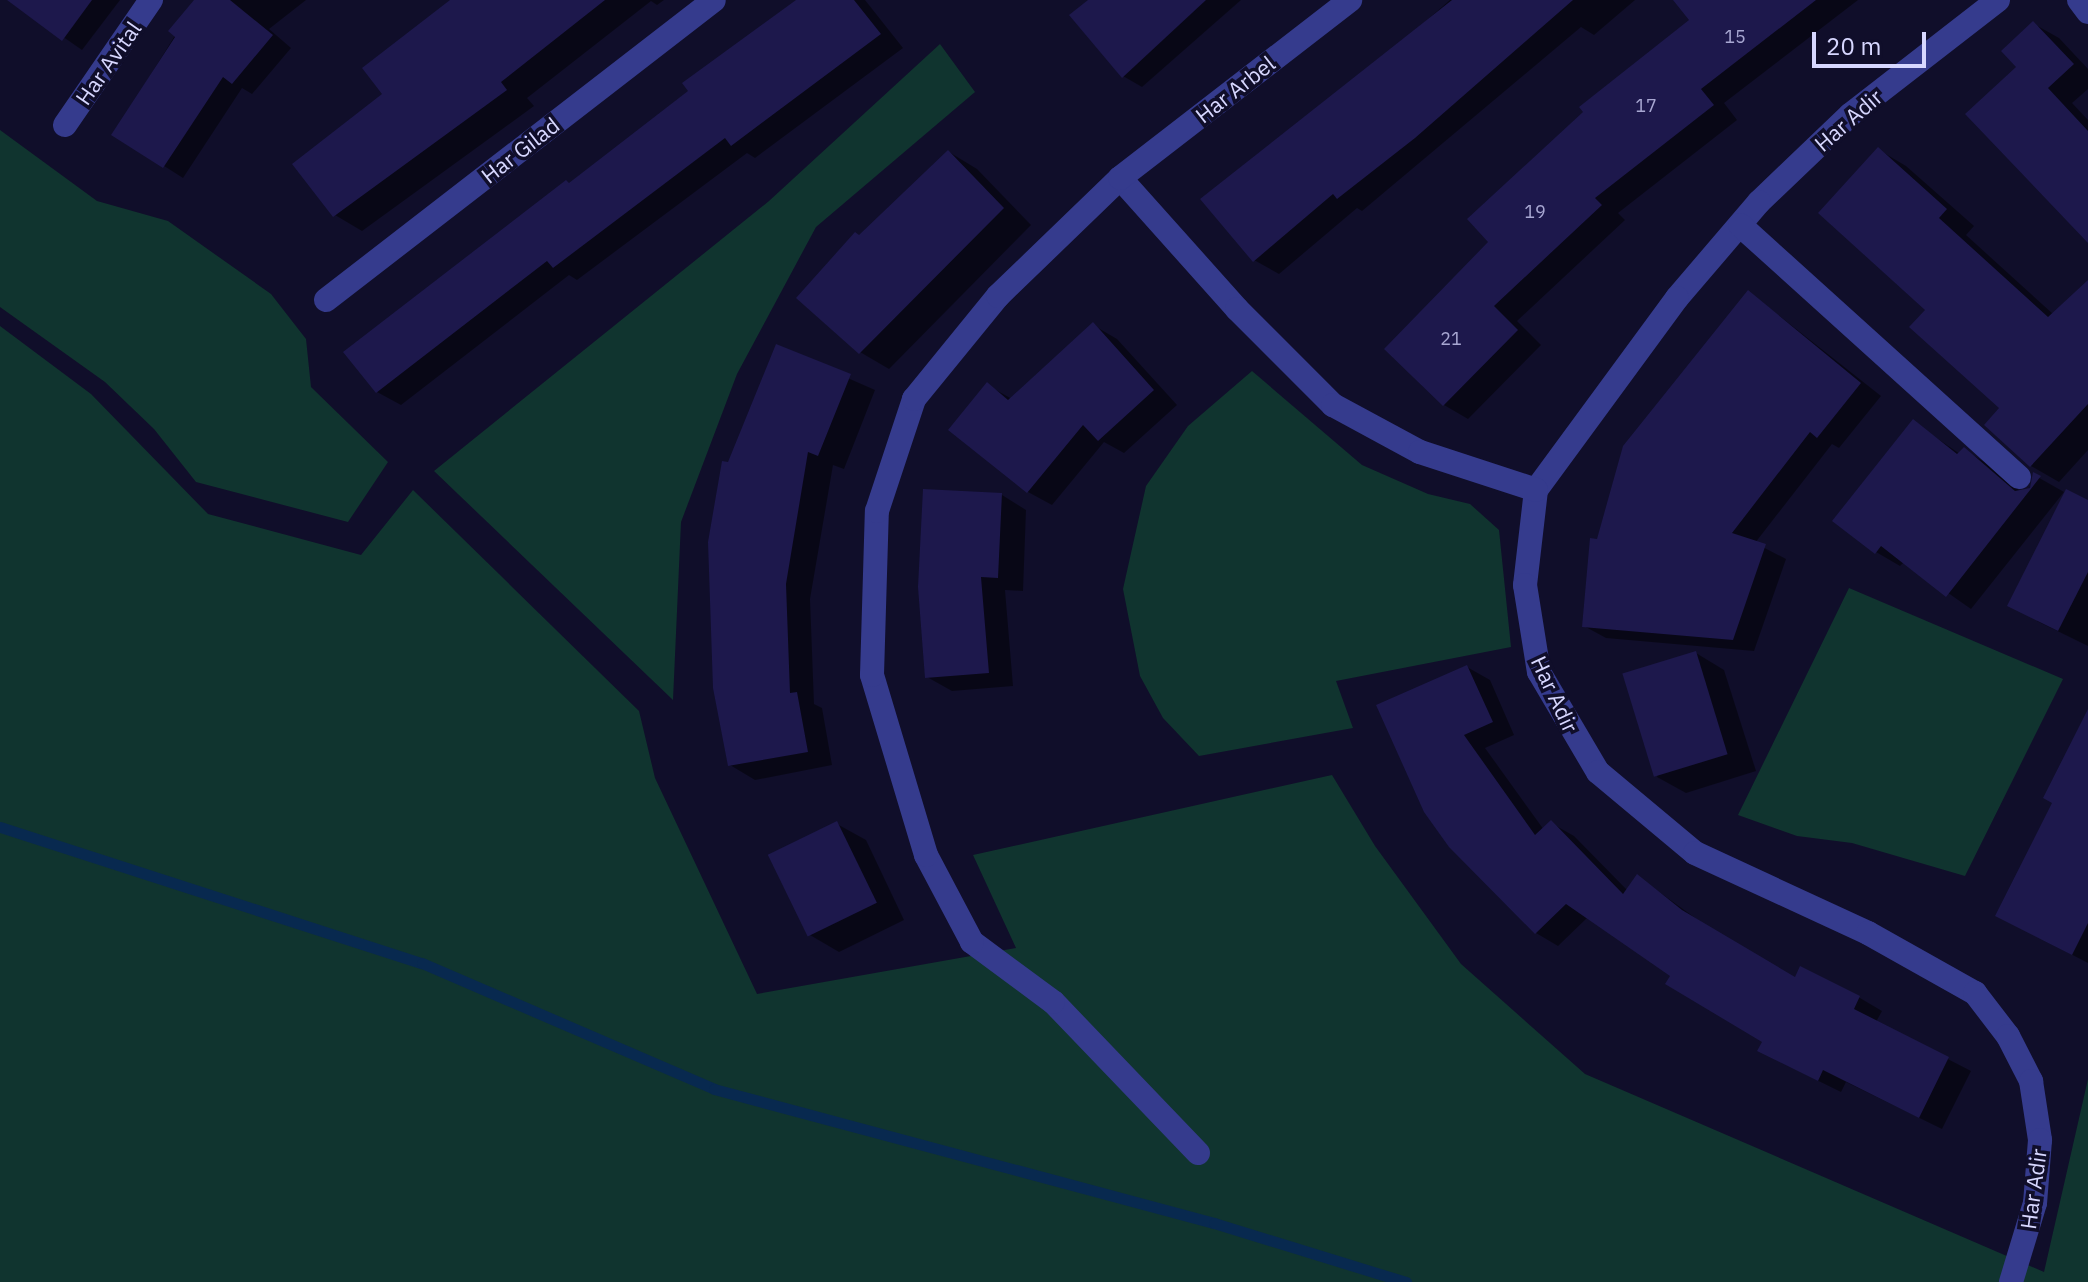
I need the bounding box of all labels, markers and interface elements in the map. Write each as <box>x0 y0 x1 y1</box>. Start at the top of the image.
street label: Har Avital <box>70 16 146 110</box>
scale bar <box>1816 16 1930 66</box>
house number: 15 <box>1724 26 1746 48</box>
text: 20 m <box>1826 30 1881 62</box>
street label: Har Arbel <box>1190 50 1280 128</box>
street label: Har Adir <box>1809 83 1887 157</box>
house number: 17 <box>1635 95 1657 117</box>
street label: Har Gilad <box>476 111 564 189</box>
house number: 19 <box>1524 201 1546 223</box>
house number: 21 <box>1440 328 1462 350</box>
street label: Har Adir <box>1526 652 1584 736</box>
street label: Har Adir <box>2014 1147 2052 1231</box>

